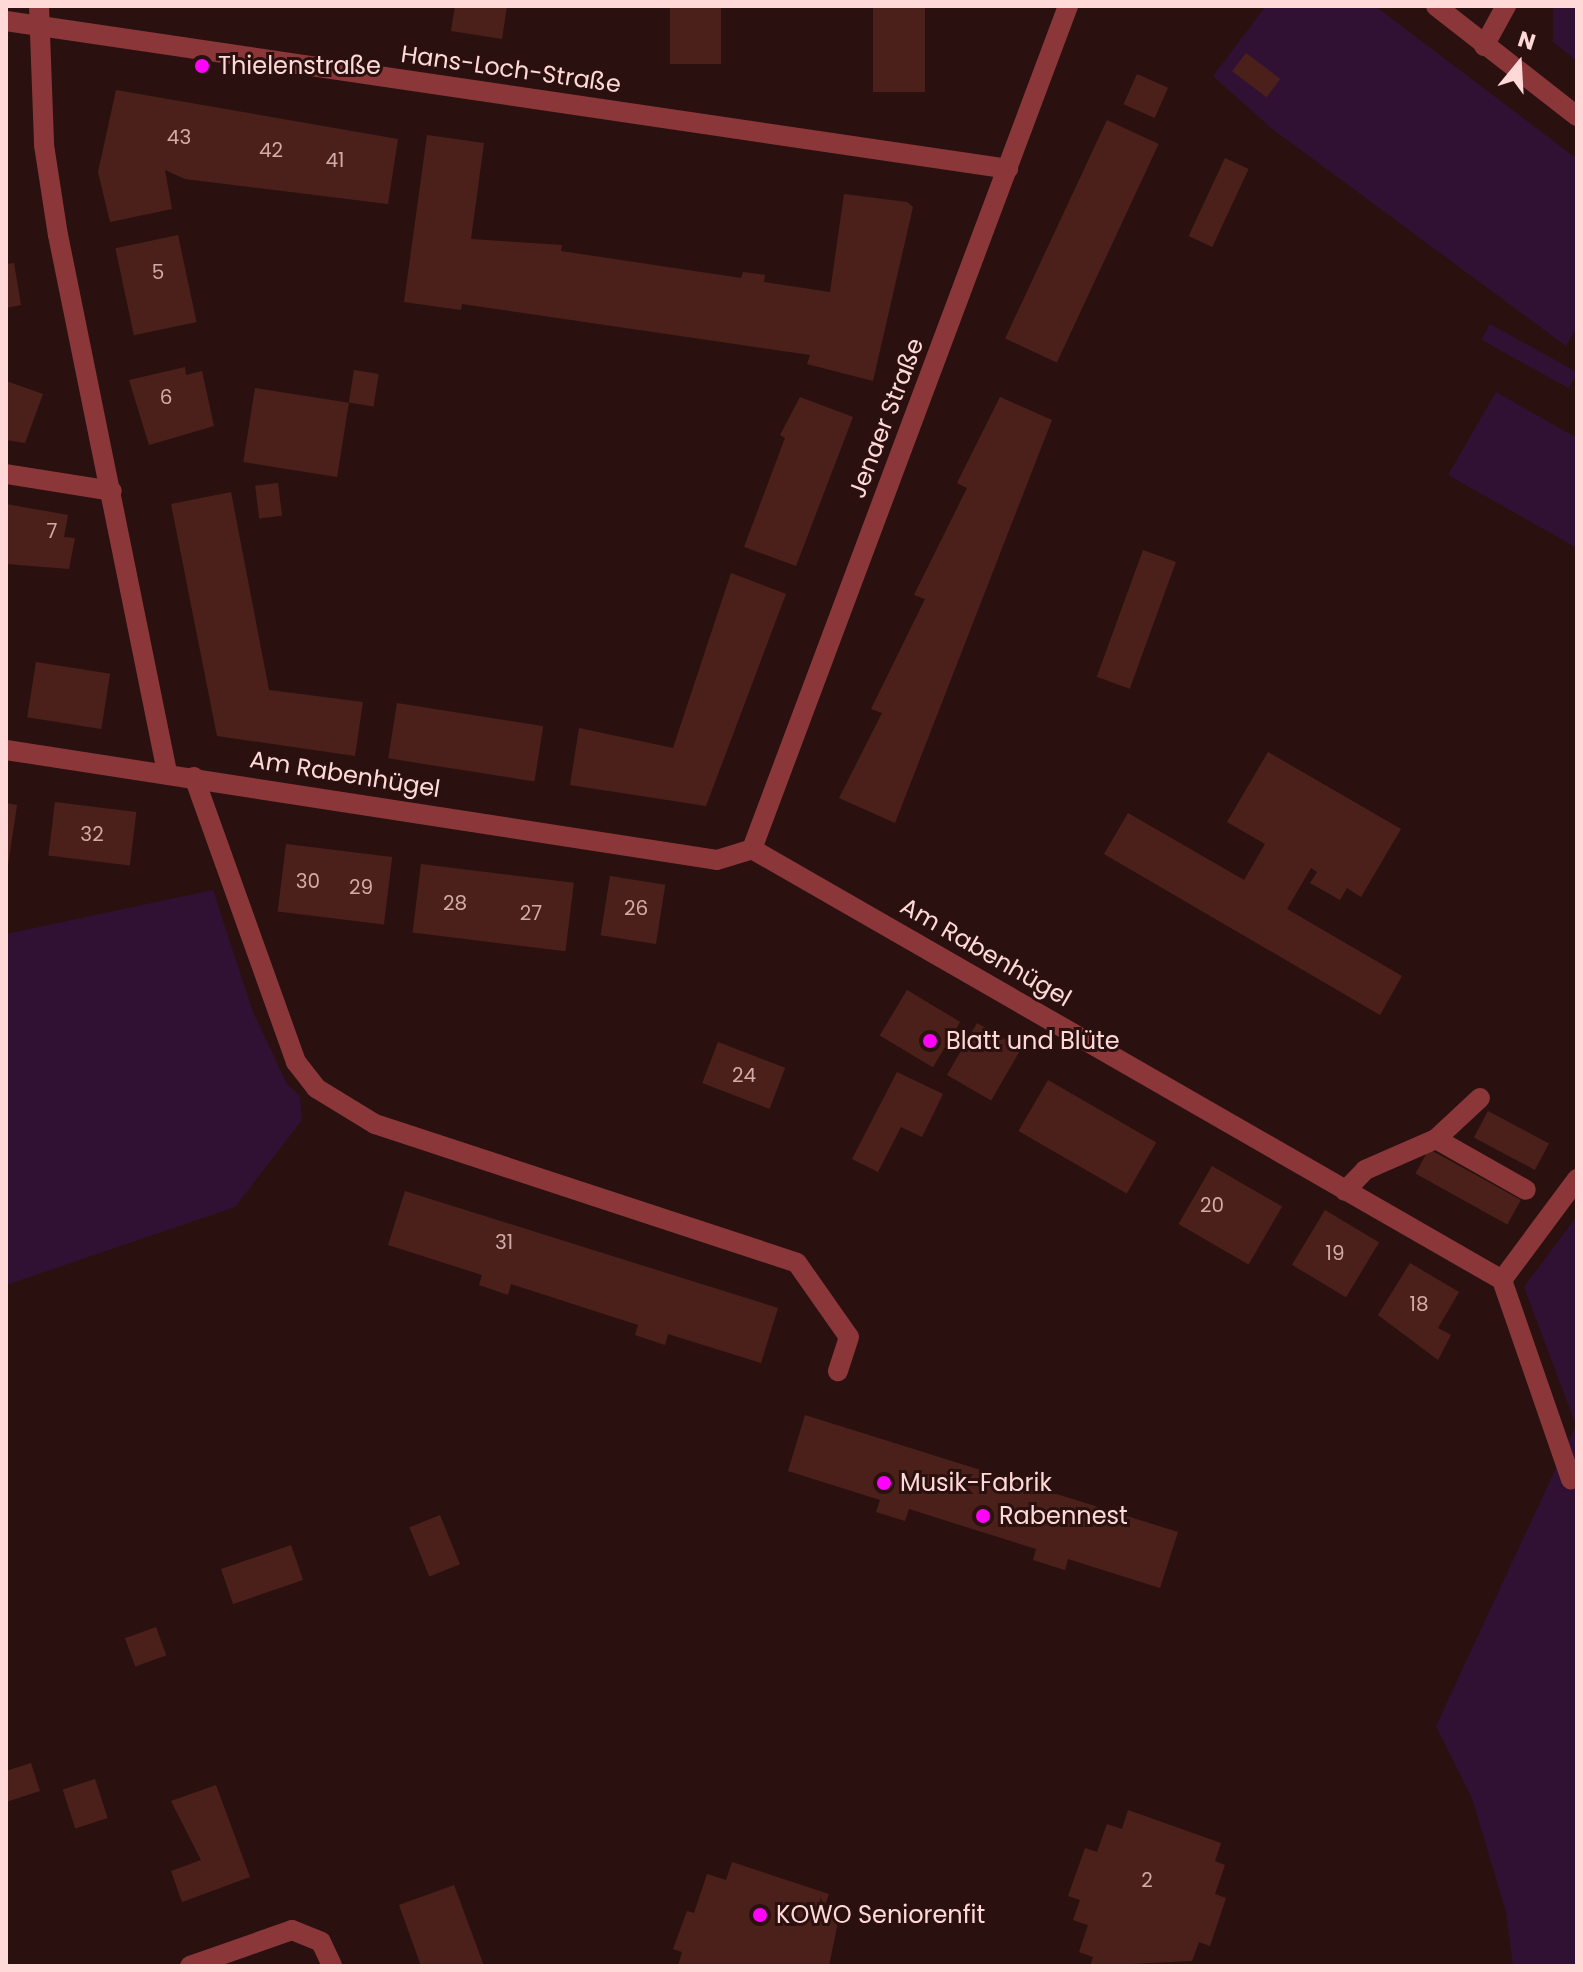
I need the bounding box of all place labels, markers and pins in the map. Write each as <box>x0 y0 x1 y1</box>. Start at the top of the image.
place label: Thielenstraße <box>218 52 381 80</box>
marker: Thielenstraße <box>193 57 211 75</box>
place label: Blatt und Blüte <box>946 1027 1120 1055</box>
marker: Blatt und Blüte <box>921 1032 939 1050</box>
place label: Musik-Fabrik <box>900 1469 1052 1497</box>
marker: Musik-Fabrik <box>875 1474 893 1492</box>
place label: Rabennest <box>999 1502 1128 1530</box>
marker: Rabennest <box>974 1507 992 1525</box>
place label: KOWO Seniorenfit <box>776 1901 985 1929</box>
marker: KOWO Seniorenfit <box>751 1906 769 1924</box>

